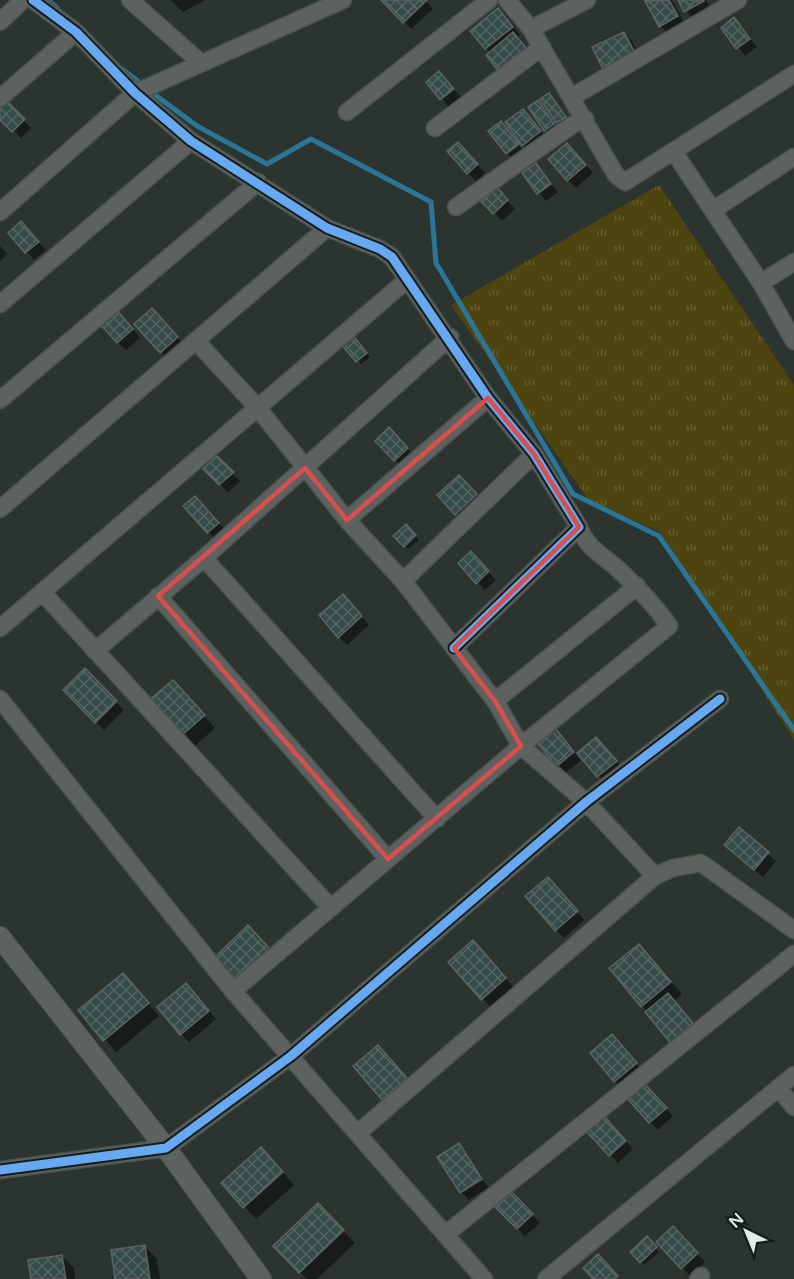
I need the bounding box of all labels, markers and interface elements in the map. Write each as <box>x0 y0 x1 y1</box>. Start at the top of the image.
north arrow <box>716 1201 776 1261</box>
text: N <box>725 1209 748 1232</box>

